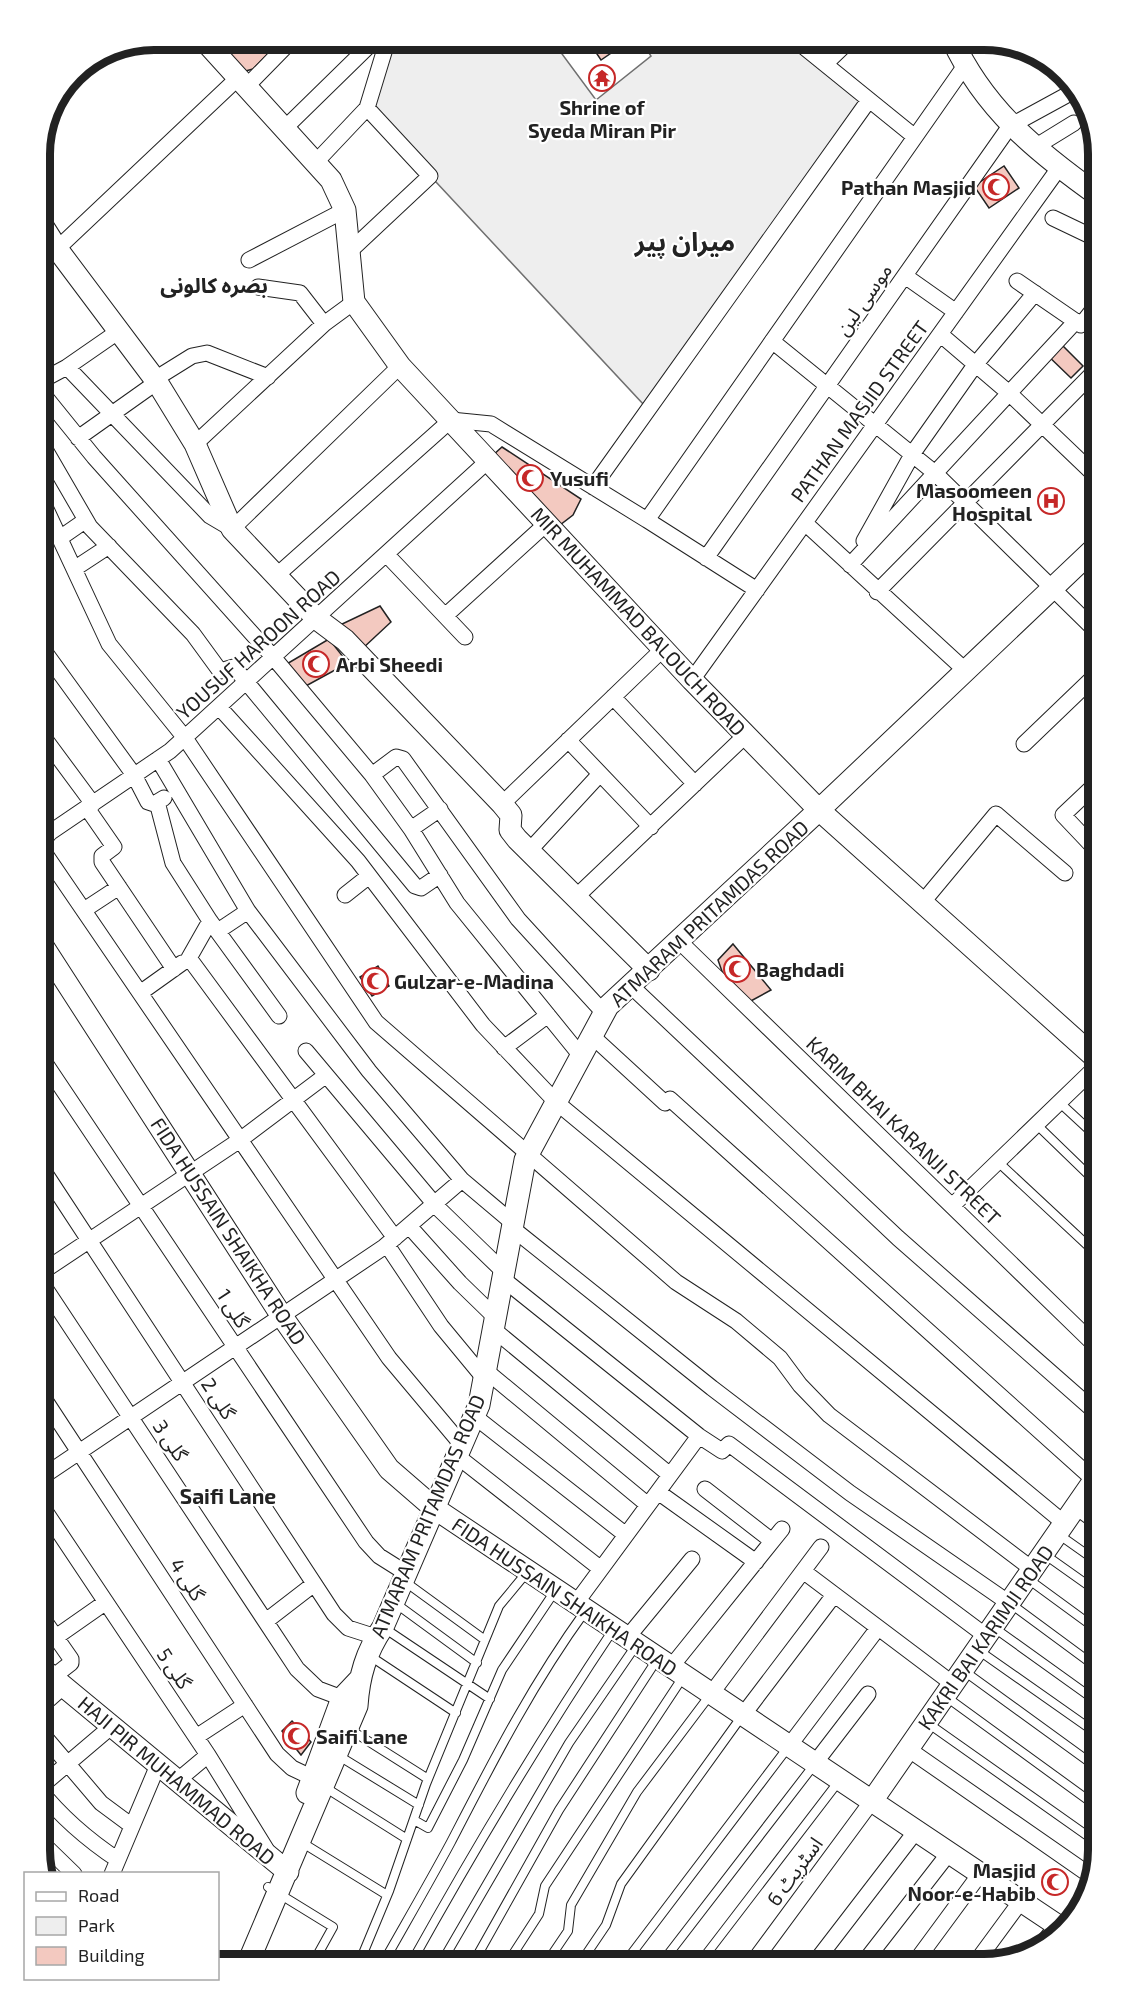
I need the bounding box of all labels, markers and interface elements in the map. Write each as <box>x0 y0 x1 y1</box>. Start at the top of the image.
temple icon: Shrine of Syeda Miran Pir <box>587 63 617 93</box>
place label: Shrine of Syeda Miran Pir <box>528 95 677 143</box>
mosque icon: Pathan Masjid <box>981 172 1011 202</box>
place label: Pathan Masjid <box>841 175 976 199</box>
district label: میران پیر <box>634 225 735 259</box>
street label: موسی لین <box>830 259 897 340</box>
district label: بصرہ کالونی <box>160 272 268 298</box>
street label: PATHAN MASJID STREET <box>785 315 933 506</box>
mosque icon: Yusufi <box>515 463 545 493</box>
place label: Yusufi <box>550 466 609 490</box>
place label: Masoomeen Hospital <box>916 478 1032 525</box>
hospital icon: Masoomeen Hospital <box>1036 486 1066 516</box>
street label: MIR MUHAMMAD BALOUCH ROAD <box>527 502 751 740</box>
street label: YOUSUF HAROON ROAD <box>171 564 345 724</box>
mosque icon: Arbi Sheedi <box>301 649 331 679</box>
place label: Arbi Sheedi <box>336 652 443 676</box>
street label: ATMARAM PRITAMDAS ROAD <box>605 815 813 1011</box>
mosque icon: Baghdadi <box>722 954 752 984</box>
place label: Baghdadi <box>756 957 845 981</box>
mosque icon: Gulzar-e-Madina <box>360 966 390 996</box>
place label: Gulzar-e-Madina <box>394 969 554 993</box>
street label: KARIM BHAI KARANJI STREET <box>802 1031 1006 1229</box>
street label: FIDA HUSSAIN SHAIKHA ROAD <box>146 1113 312 1349</box>
street label: گلی 1 <box>212 1284 256 1333</box>
street label: گلی 2 <box>196 1373 242 1424</box>
street label: ATMARAM PRITAMDAS ROAD <box>365 1391 489 1641</box>
street label: گلی 3 <box>148 1415 194 1466</box>
district label: Saifi Lane <box>180 1483 276 1508</box>
street label: FIDA HUSSAIN SHAIKHA ROAD <box>448 1512 682 1680</box>
street label: KAKRI BAI KARIMJI ROAD <box>912 1540 1058 1734</box>
street label: گلی 4 <box>165 1553 211 1606</box>
street label: گلی 5 <box>152 1643 198 1694</box>
street label: HAJI PIR MUHAMMAD ROAD <box>74 1691 280 1869</box>
mosque icon: Saifi Lane <box>281 1721 311 1751</box>
place label: Saifi Lane <box>316 1724 408 1748</box>
street label: اسٹریٹ 6 <box>761 1832 828 1911</box>
place label: Masjid Noor-e-Habib <box>908 1858 1036 1905</box>
mosque icon: Masjid Noor-e-Habib <box>1040 1867 1070 1897</box>
legend <box>24 1872 219 1980</box>
text: Road <box>78 1884 119 1906</box>
text: Park <box>78 1914 115 1936</box>
text: Building <box>78 1944 145 1966</box>

